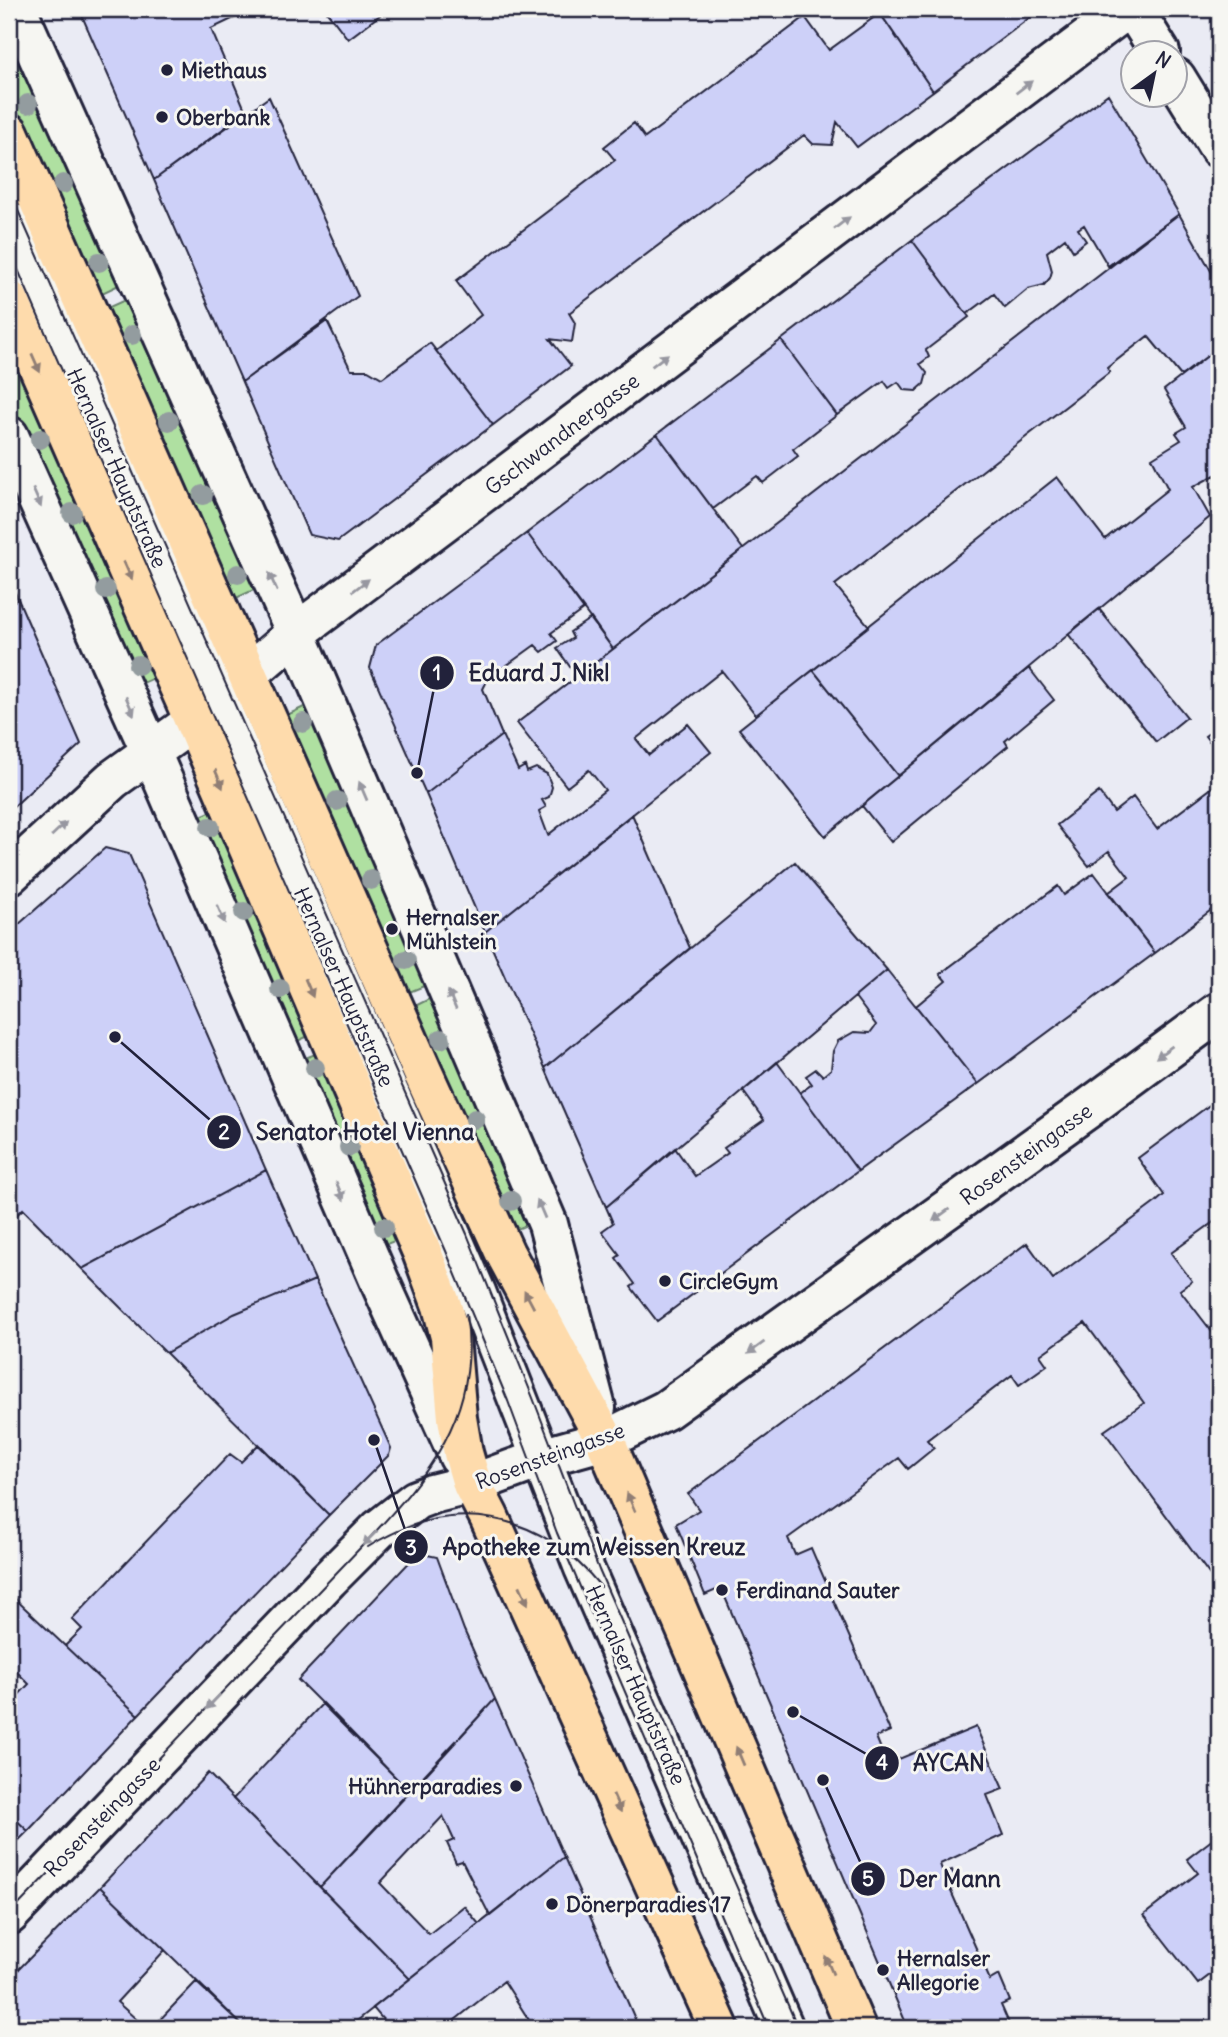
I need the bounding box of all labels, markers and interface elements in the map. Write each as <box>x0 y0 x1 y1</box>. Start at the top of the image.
north arrow <box>1120 38 1190 108</box>
text: N <box>1151 46 1175 73</box>
place label: Miethaus <box>181 57 267 84</box>
marker: Miethaus <box>159 62 175 78</box>
one-way arrow <box>1014 79 1032 94</box>
place label: Oberbank <box>176 104 270 131</box>
marker: Oberbank <box>154 109 170 125</box>
one-way arrow <box>833 217 851 231</box>
one-way arrow <box>31 352 42 373</box>
one-way arrow <box>651 354 669 368</box>
street label: Hernalser Hauptstraße <box>61 364 173 572</box>
street label: Gschwandnergasse <box>479 367 645 501</box>
one-way arrow <box>31 488 43 508</box>
one-way arrow <box>122 561 134 581</box>
one-way arrow <box>267 572 279 592</box>
one-way arrow <box>351 578 369 593</box>
callout: Eduard J. Nikl <box>420 651 624 695</box>
text: Eduard J. Nikl <box>468 658 610 687</box>
text: 1 <box>433 659 441 686</box>
one-way arrow <box>125 695 136 716</box>
one-way arrow <box>214 769 225 790</box>
one-way arrow <box>357 780 368 801</box>
one-way arrow <box>50 821 67 837</box>
street label: Hernalser Hauptstraße <box>288 883 400 1091</box>
one-way arrow <box>215 904 227 924</box>
place label: Hernalser Mühlstein <box>406 904 500 955</box>
marker: Hernalser Mühlstein <box>384 921 400 937</box>
one-way arrow <box>303 978 314 999</box>
one-way arrow <box>447 989 458 1010</box>
one-way arrow <box>1156 1045 1174 1060</box>
street label: Rosensteingasse <box>955 1097 1097 1211</box>
callout: Senator Hotel Vienna <box>206 1110 488 1154</box>
text: Senator Hotel Vienna <box>256 1117 474 1146</box>
text: 2 <box>218 1118 230 1145</box>
one-way arrow <box>335 1180 346 1201</box>
one-way arrow <box>536 1199 547 1220</box>
one-way arrow <box>932 1208 950 1222</box>
place label: CircleGym <box>679 1268 779 1295</box>
marker: CircleGym <box>657 1273 673 1289</box>
one-way arrow <box>523 1289 535 1309</box>
one-way arrow <box>747 1341 765 1355</box>
street label: Rosensteingasse <box>472 1417 628 1495</box>
one-way arrow <box>625 1492 637 1512</box>
callout: Apotheke zum Weissen Kreuz <box>394 1525 760 1569</box>
one-way arrow <box>362 1529 379 1546</box>
text: Apotheke zum Weissen Kreuz <box>442 1532 746 1561</box>
text: 3 <box>405 1534 417 1561</box>
place label: Ferdinand Sauter <box>736 1577 900 1604</box>
street label: Hernalser Hauptstraße <box>580 1581 692 1789</box>
marker: Ferdinand Sauter <box>714 1582 730 1598</box>
one-way arrow <box>519 1585 530 1606</box>
one-way arrow <box>204 1693 221 1710</box>
callout: AYCAN <box>864 1741 999 1785</box>
one-way arrow <box>734 1745 745 1766</box>
text: AYCAN <box>913 1748 985 1777</box>
text: 4 <box>876 1749 888 1776</box>
street label: Rosensteingasse <box>38 1751 166 1883</box>
place label: Hühnerparadies <box>348 1773 502 1800</box>
marker: Hühnerparadies <box>508 1778 524 1794</box>
one-way arrow <box>611 1793 623 1813</box>
callout: Der Mann <box>850 1857 1015 1901</box>
text: Der Mann <box>899 1864 1001 1893</box>
text: 5 <box>862 1865 874 1892</box>
place label: Dönerparadies 17 <box>566 1891 731 1918</box>
marker: Dönerparadies 17 <box>544 1896 560 1912</box>
place label: Hernalser Allegorie <box>897 1945 991 1996</box>
one-way arrow <box>824 1954 835 1975</box>
marker: Hernalser Allegorie <box>875 1962 891 1978</box>

